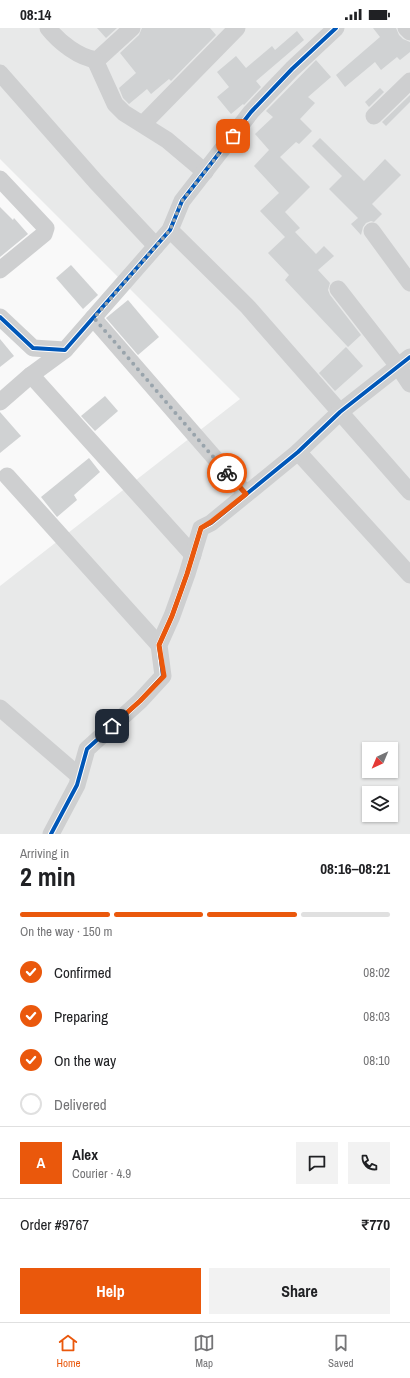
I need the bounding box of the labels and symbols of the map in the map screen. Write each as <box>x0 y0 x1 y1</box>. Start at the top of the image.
pin <box>216 119 250 153</box>
courier <box>207 453 247 493</box>
pin <box>95 709 129 743</box>
north arrow <box>362 742 398 778</box>

